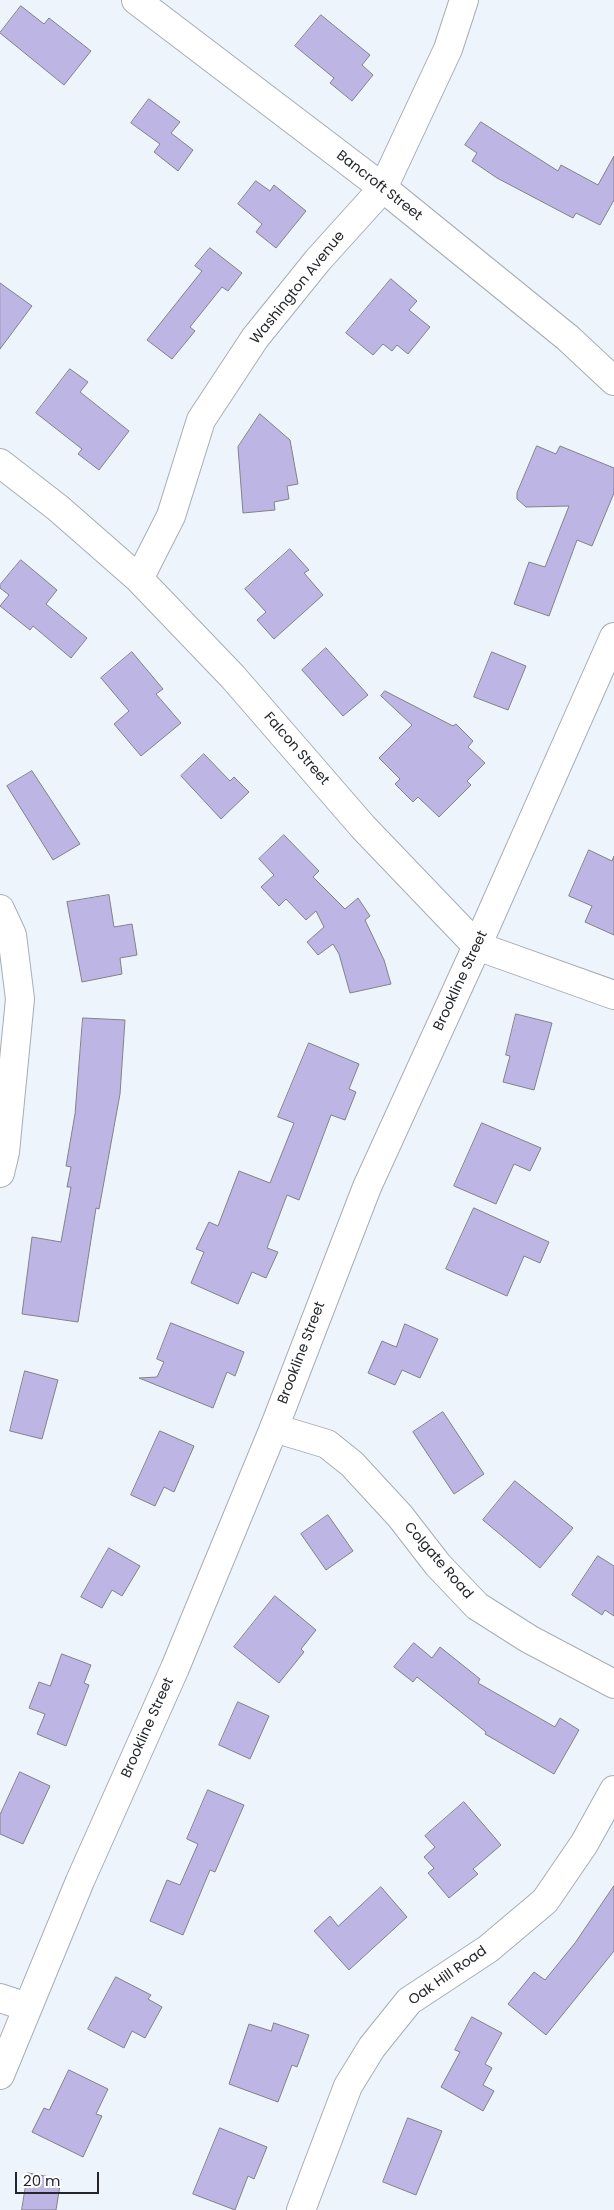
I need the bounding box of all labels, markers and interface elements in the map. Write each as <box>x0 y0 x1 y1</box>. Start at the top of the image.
street label: Bancroft Street <box>333 147 425 225</box>
street label: Washington Avenue <box>247 228 349 348</box>
street label: Falcon Street <box>260 709 332 789</box>
street label: Brookline Street <box>431 928 491 1034</box>
street label: Brookline Street <box>275 1299 329 1407</box>
street label: Colgate Road <box>400 1519 476 1603</box>
street label: Brookline Street <box>118 1675 178 1781</box>
street label: Oak Hill Road <box>406 1943 490 2009</box>
scale bar <box>18 2162 101 2194</box>
text: 20 m <box>23 2170 61 2191</box>

